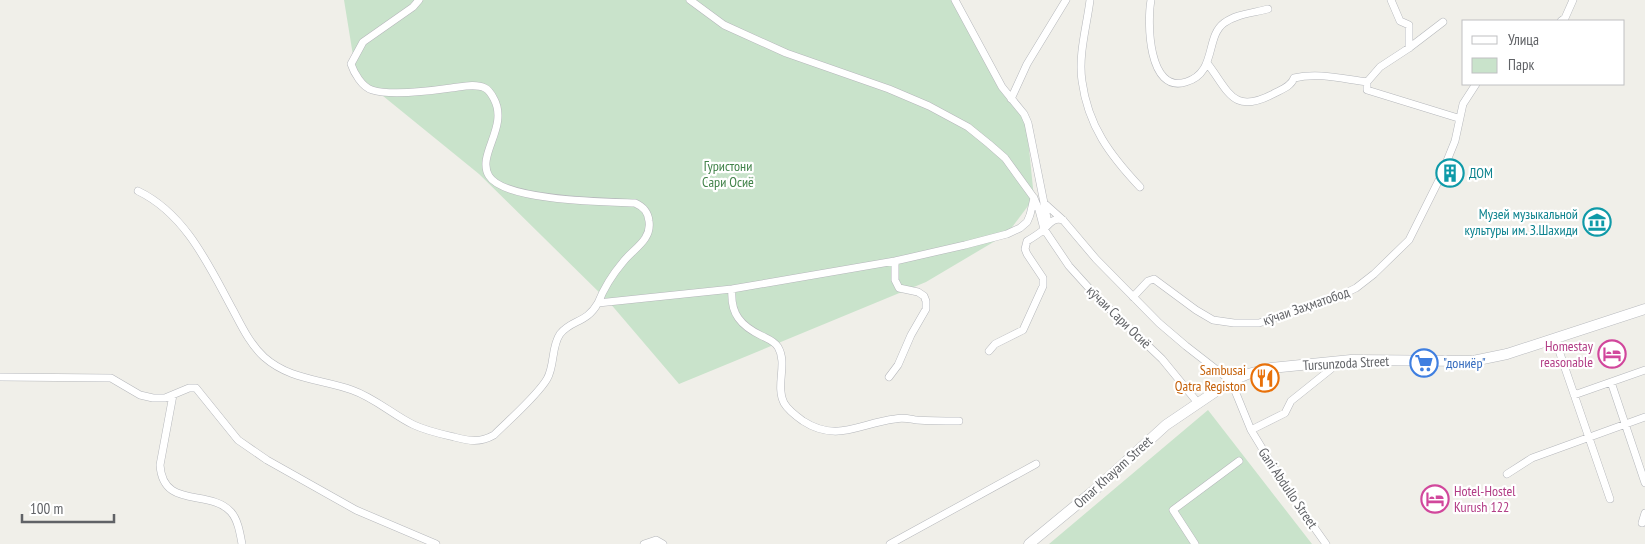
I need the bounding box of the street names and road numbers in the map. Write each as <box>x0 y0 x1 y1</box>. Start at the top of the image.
street label: кӯчаи Сари Осиё <box>1083 282 1155 352</box>
street label: кӯчаи Заҳматобод <box>1260 283 1352 329</box>
street label: Tursunzoda Street <box>1302 352 1390 374</box>
street label: Omar Khayam Street <box>1070 432 1156 512</box>
street label: Gani Abdullo Street <box>1254 444 1322 532</box>

